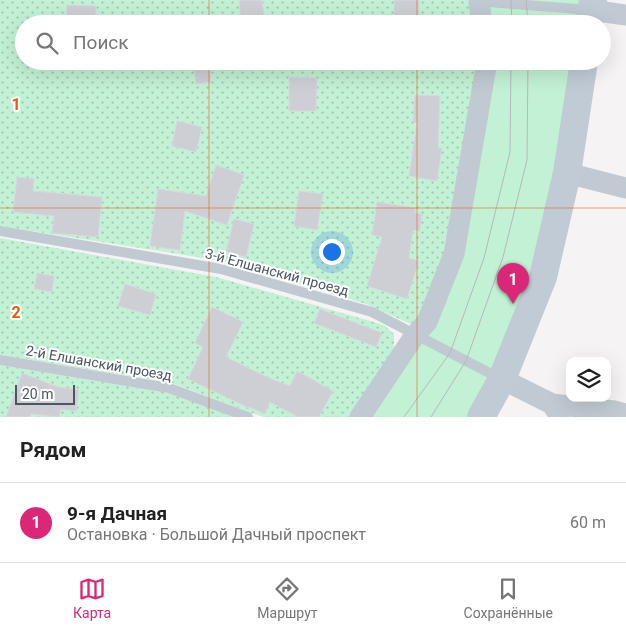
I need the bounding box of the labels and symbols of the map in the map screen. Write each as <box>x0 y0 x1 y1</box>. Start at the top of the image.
text: 1 <box>11 95 21 114</box>
your location <box>319 239 345 265</box>
street label: 3-й Елшанский проезд <box>204 245 351 299</box>
pin: 1 <box>497 263 529 304</box>
text: 2 <box>11 303 21 322</box>
street label: 2-й Елшанский проезд <box>25 342 174 384</box>
scale bar <box>15 382 75 405</box>

